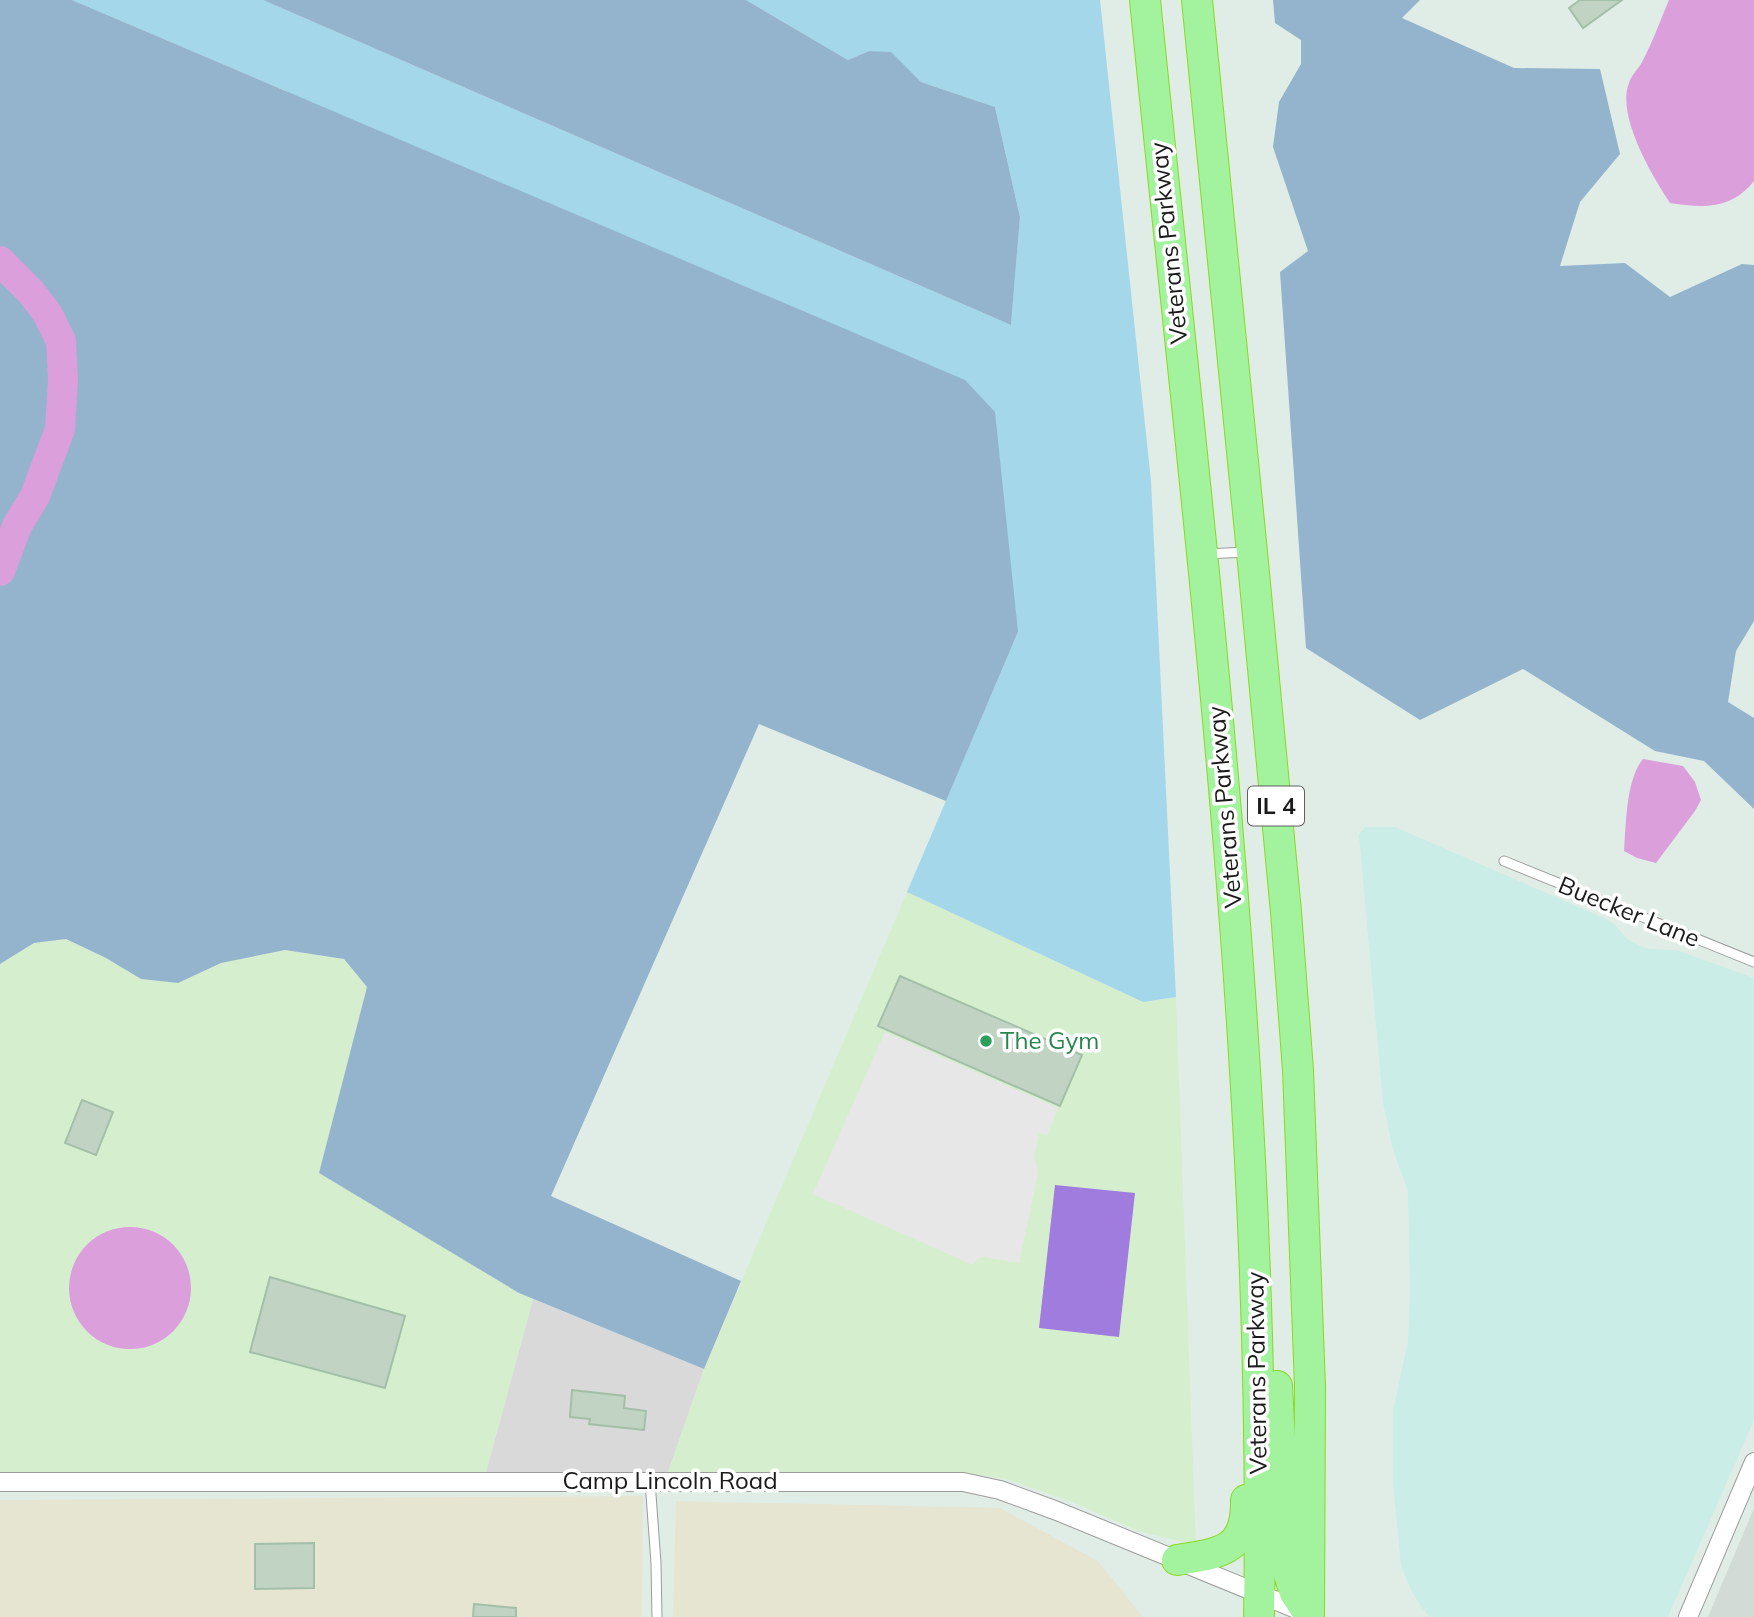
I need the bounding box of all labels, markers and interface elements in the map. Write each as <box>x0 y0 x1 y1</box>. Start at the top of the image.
street label: Veterans Parkway <box>1142 140 1194 345</box>
street label: Veterans Parkway <box>1200 705 1248 909</box>
road number: IL 4 <box>1248 786 1304 826</box>
street label: Buecker Lane <box>1554 869 1704 953</box>
place label: The Gym <box>1000 1025 1099 1055</box>
marker: The Gym <box>978 1033 994 1049</box>
street label: Veterans Parkway <box>1239 1271 1273 1475</box>
street label: Camp Lincoln Road <box>562 1465 778 1495</box>

